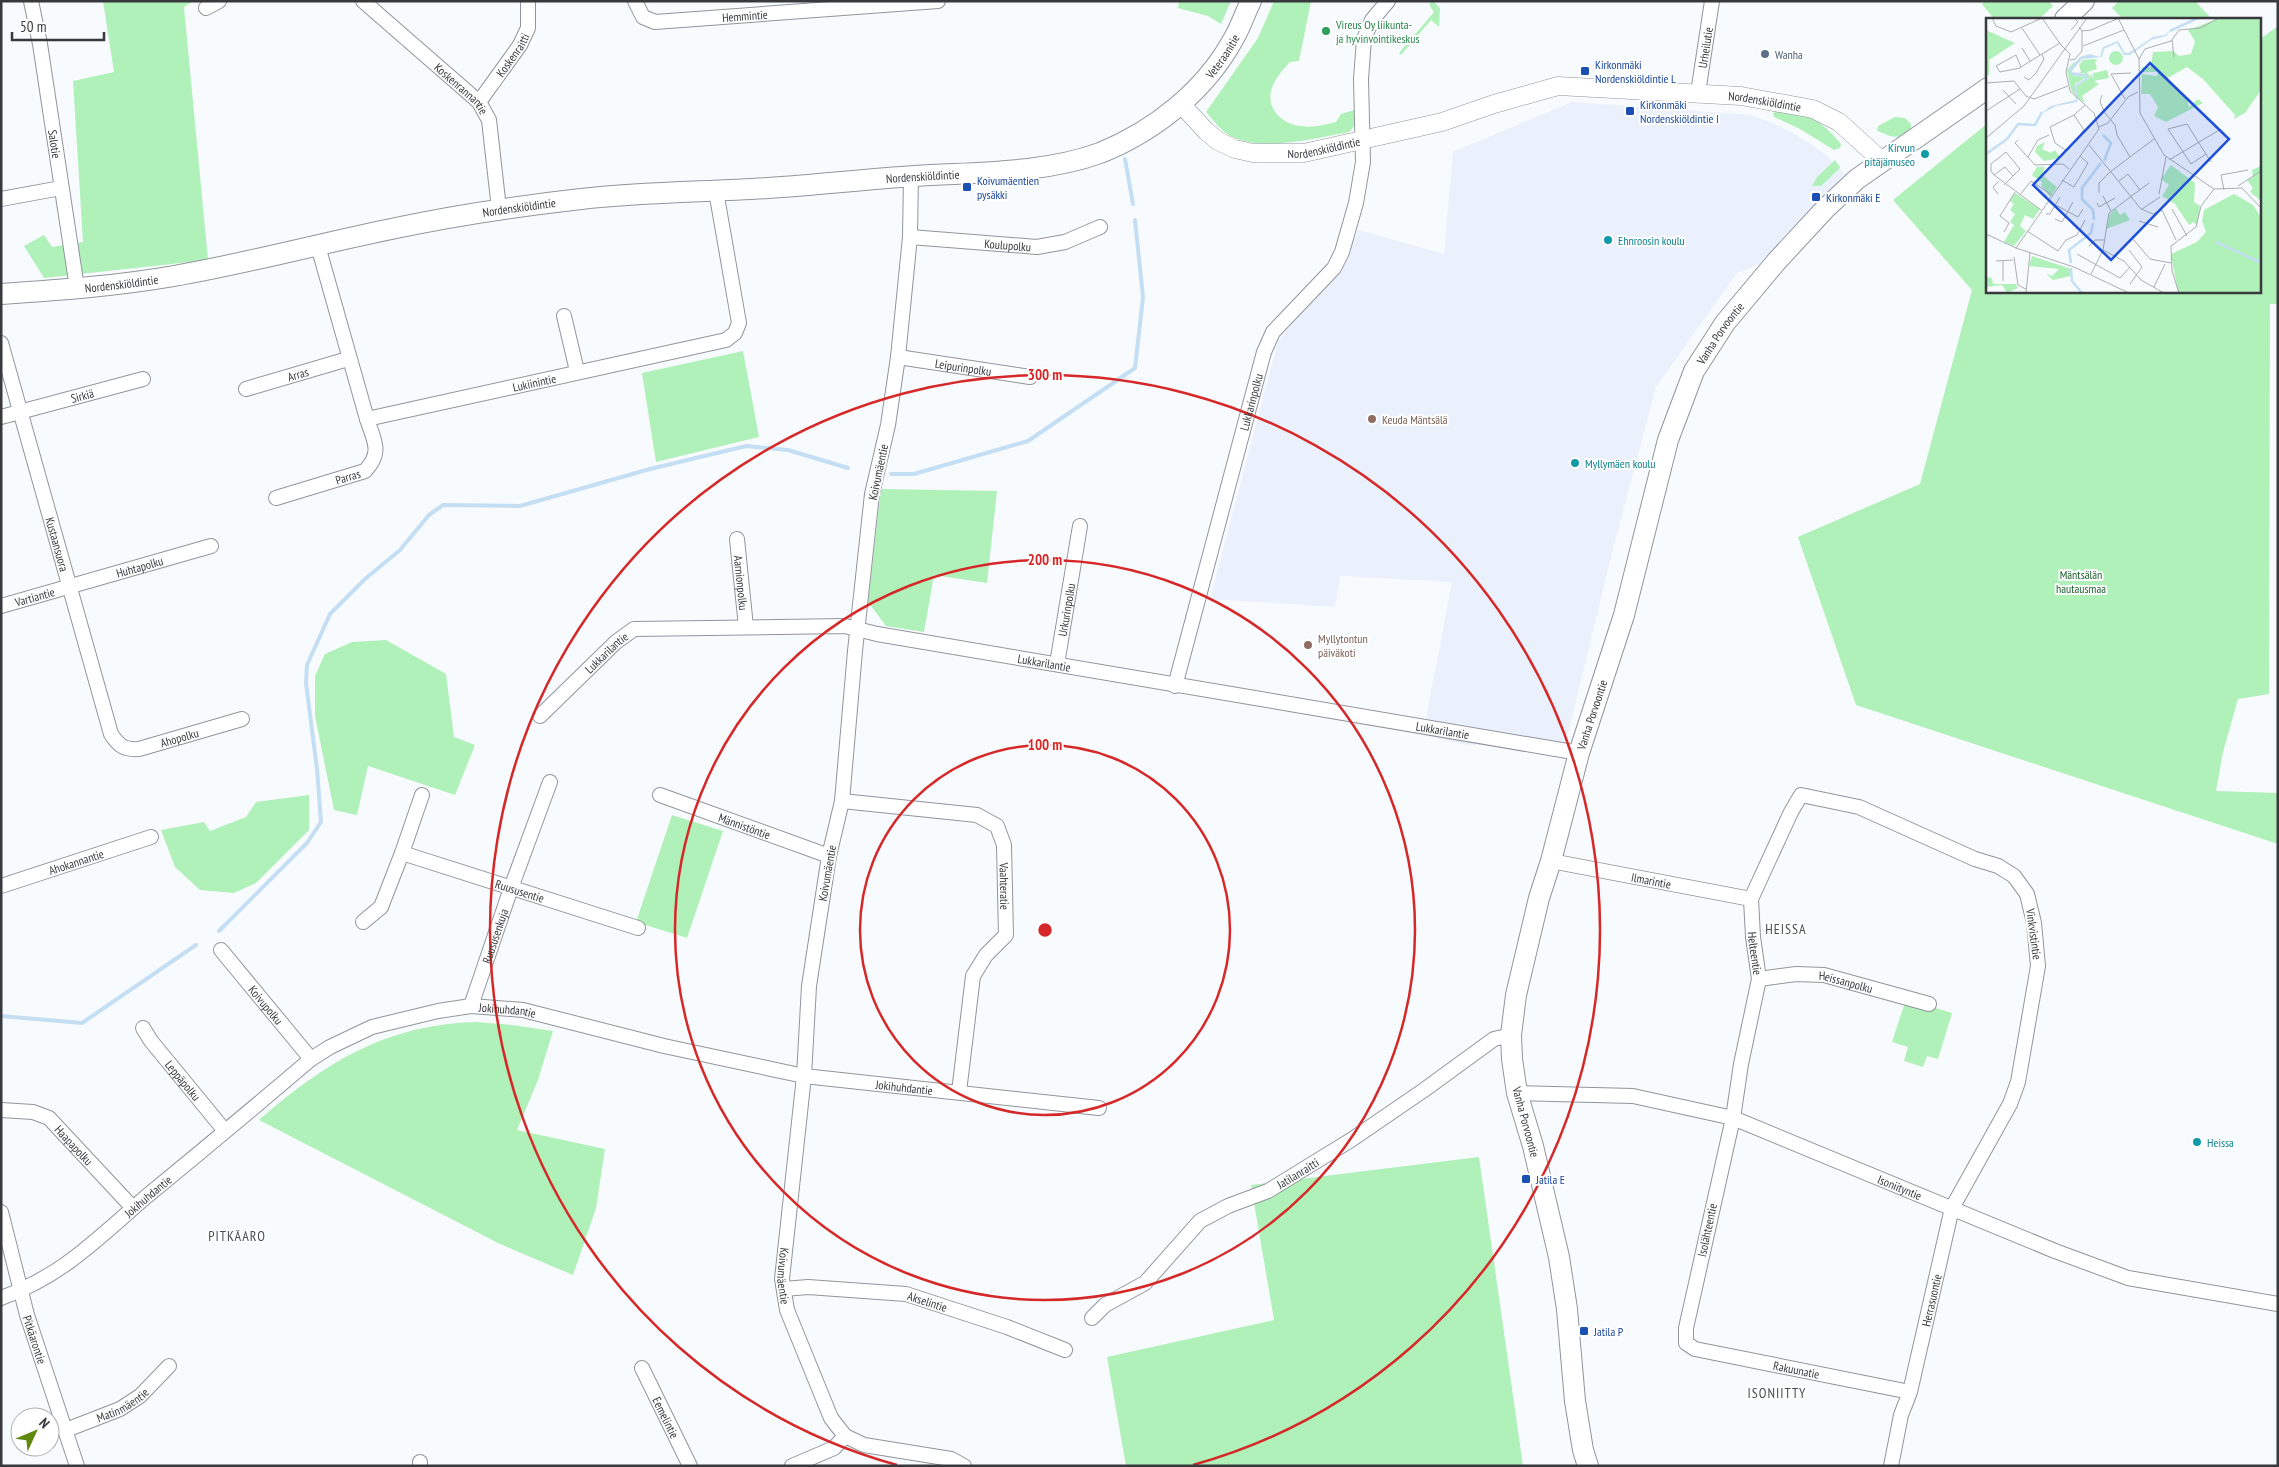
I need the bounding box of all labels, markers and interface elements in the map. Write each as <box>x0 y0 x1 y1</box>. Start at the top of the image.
street label: Hemmintie <box>721 6 768 25</box>
scale bar <box>12 10 105 42</box>
text: 50 m <box>20 17 46 36</box>
place label: Vireus Oy liikunta- ja hyvinvointikeskus <box>1335 17 1419 46</box>
inset map <box>1986 18 2262 292</box>
marker: Vireus Oy liikunta- ja hyvinvointikeskus <box>1320 25 1332 37</box>
street label: Urheilutie <box>1694 26 1715 69</box>
street label: Koskenraitti <box>492 30 532 79</box>
street label: Veteraanitie <box>1201 31 1242 82</box>
place label: Wanha <box>1775 47 1803 62</box>
marker: Wanha <box>1759 48 1771 60</box>
place label: Kirkonmäki Nordenskiöldintie L <box>1595 57 1676 86</box>
street label: Koskenrannantie <box>432 59 492 117</box>
marker: Kirkonmäki Nordenskiöldintie L <box>1579 65 1591 77</box>
street label: Nordenskiöldintie <box>1728 88 1802 114</box>
place label: Kirkonmäki Nordenskiöldintie I <box>1640 97 1719 126</box>
marker: Kirkonmäki Nordenskiöldintie I <box>1624 105 1636 117</box>
street label: Salotie <box>46 129 65 159</box>
street label: Nordenskiöldintie <box>1288 133 1361 161</box>
place label: Kirvun pitäjämuseo <box>1865 140 1915 169</box>
marker: Kirvun pitäjämuseo <box>1919 148 1931 160</box>
street label: Nordenskiöldintie <box>885 166 960 186</box>
place label: Koivumäentien pysäkki <box>977 173 1039 202</box>
marker: Koivumäentien pysäkki <box>961 181 973 193</box>
place label: Kirkonmäki E <box>1826 190 1880 205</box>
marker: Kirkonmäki E <box>1810 191 1822 203</box>
street label: Nordenskiöldintie <box>481 195 556 220</box>
place label: Ehnroosin koulu <box>1618 233 1685 248</box>
marker: Ehnroosin koulu <box>1602 234 1614 246</box>
street label: Koulupolku <box>984 235 1032 254</box>
street label: Nordenskiöldintie <box>84 271 159 295</box>
street label: Vanha Porvoontie <box>1692 299 1747 368</box>
street label: Leipurinpolku <box>934 355 992 379</box>
street label: Arras <box>286 364 310 384</box>
text: 300 m <box>1028 365 1062 384</box>
street label: Lukiinintie <box>511 370 557 394</box>
street label: Lukkarinpolku <box>1236 372 1265 432</box>
street label: Sirkiä <box>69 385 95 406</box>
place label: Keuda Mäntsälä <box>1382 412 1448 427</box>
marker: Keuda Mäntsälä <box>1366 413 1378 425</box>
street label: Koivumäentie <box>865 443 891 501</box>
place label: Myllymäen koulu <box>1585 456 1656 471</box>
marker: Myllymäen koulu <box>1569 457 1581 469</box>
street label: Parras <box>333 465 362 487</box>
street label: Kustaansuora <box>43 515 72 573</box>
text: 200 m <box>1028 550 1062 569</box>
street label: Huhtapolku <box>114 553 165 580</box>
street label: Aarnionpolku <box>731 555 752 611</box>
park label: Mäntsälän hautausmaa <box>2056 567 2106 596</box>
street label: Urkurinpolku <box>1054 582 1078 637</box>
street label: Vartiantie <box>12 584 56 609</box>
street label: Lukkarilantie <box>581 628 631 676</box>
place label: Myllytontun päiväkoti <box>1318 631 1368 660</box>
marker: Myllytontun päiväkoti <box>1302 639 1314 651</box>
street label: Lukkarilantie <box>1017 650 1072 674</box>
street label: Vanha Porvoontie <box>1573 678 1610 752</box>
street label: Lukkarilantie <box>1415 718 1470 742</box>
street label: Ahopolku <box>158 725 200 750</box>
text: 100 m <box>1028 735 1062 754</box>
street label: Männistöntie <box>717 809 773 842</box>
street label: Koivumäentie <box>815 844 839 902</box>
street label: Ahokannantie <box>47 845 106 877</box>
street label: Vaahteratie <box>997 861 1013 910</box>
street label: Ilmarintie <box>1630 869 1672 891</box>
street label: Ruususentie <box>493 876 546 905</box>
street label: Ruususenkuja <box>478 906 511 965</box>
street label: Vinkvistintie <box>2023 906 2045 961</box>
district label: HEISSA <box>1765 920 1807 938</box>
centre of rings <box>1036 921 1054 939</box>
street label: Helteentie <box>1745 931 1766 976</box>
street label: Heissanpolku <box>1819 967 1874 996</box>
street label: Koivupolku <box>246 982 287 1027</box>
street label: Jokihuhdantie <box>477 999 538 1021</box>
street label: Leppäpolku <box>162 1057 204 1103</box>
street label: Jokihuhdantie <box>874 1076 934 1097</box>
street label: Vanha Porvoontie <box>1509 1084 1543 1159</box>
street label: Haapapolku <box>52 1122 96 1168</box>
place label: Heissa <box>2207 1135 2234 1150</box>
marker: Heissa <box>2191 1136 2203 1148</box>
street label: Jatilanraitti <box>1273 1154 1321 1192</box>
street label: Isoniityntie <box>1876 1171 1924 1203</box>
street label: Jokihuhdantie <box>120 1172 174 1221</box>
place label: Jatila E <box>1535 1172 1565 1187</box>
marker: Jatila E <box>1520 1173 1532 1185</box>
street label: Isolähteentie <box>1694 1202 1720 1258</box>
district label: PITKÄARO <box>208 1227 266 1245</box>
street label: Koivumäentie <box>775 1247 793 1305</box>
street label: Herrasuontie <box>1918 1272 1944 1328</box>
street label: Akselintie <box>906 1288 949 1315</box>
street label: Pitkäarontie <box>20 1313 50 1366</box>
place label: Jatila P <box>1593 1324 1624 1339</box>
marker: Jatila P <box>1578 1325 1590 1337</box>
street label: Rakuunatie <box>1772 1357 1821 1381</box>
street label: Matinmäentie <box>94 1384 152 1425</box>
district label: ISONIITTY <box>1748 1384 1806 1402</box>
street label: Eemelintie <box>650 1394 683 1441</box>
north arrow <box>10 1407 60 1457</box>
text: N <box>35 1414 53 1432</box>

